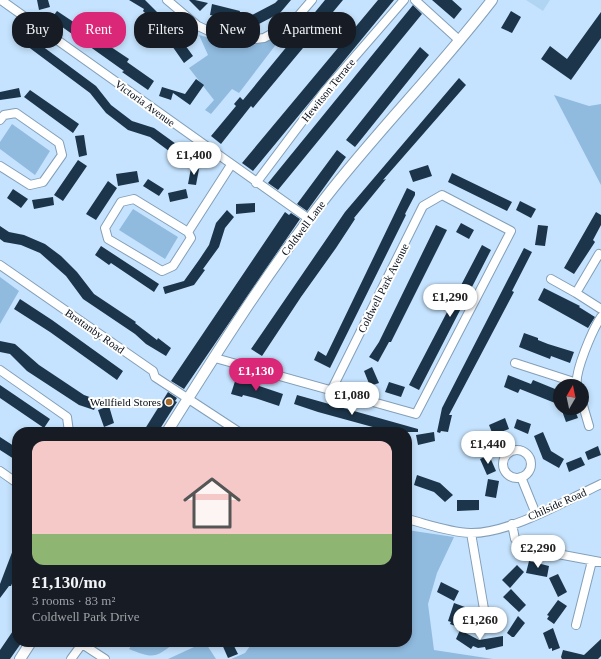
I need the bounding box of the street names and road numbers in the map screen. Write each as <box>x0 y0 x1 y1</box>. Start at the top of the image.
street label: Hewitson Terrace <box>299 56 357 124</box>
street label: Victoria Avenue <box>113 77 177 129</box>
street label: Coldwell Lane <box>279 198 327 258</box>
street label: Coldwell Park Avenue <box>355 241 411 335</box>
street label: Brettanby Road <box>63 306 127 356</box>
street label: Chilside Road <box>526 486 589 522</box>

